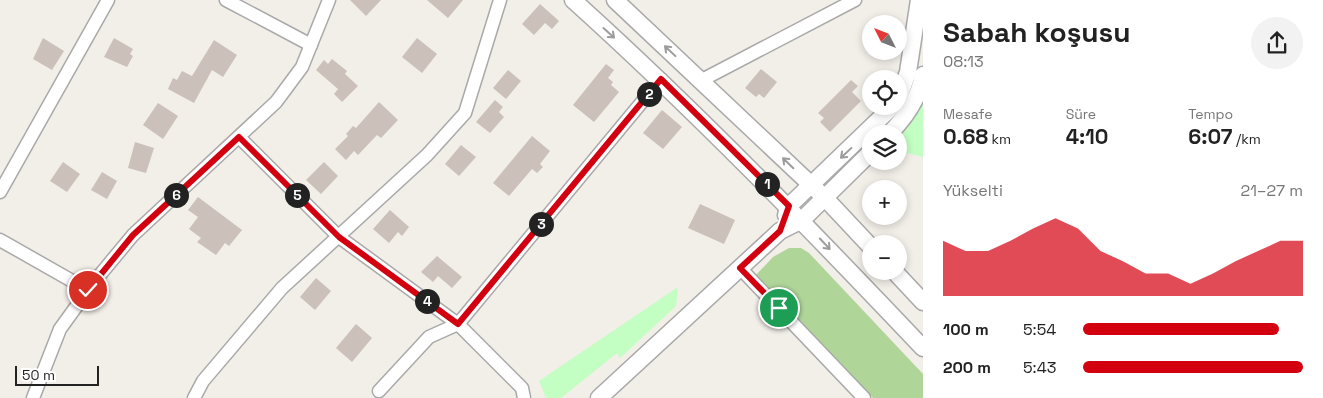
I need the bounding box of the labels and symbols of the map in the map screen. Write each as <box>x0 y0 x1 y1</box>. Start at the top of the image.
north arrow <box>862 15 908 60</box>
one-way arrow <box>603 27 616 39</box>
one-way arrow <box>664 45 676 57</box>
pin: 2 <box>636 82 662 106</box>
one-way arrow <box>839 147 852 158</box>
one-way arrow <box>782 157 794 169</box>
pin: 1 <box>754 172 780 196</box>
pin: 6 <box>164 182 188 208</box>
pin: 5 <box>284 182 310 208</box>
pin: 3 <box>528 212 554 236</box>
one-way arrow <box>819 238 831 251</box>
pin <box>67 269 109 311</box>
pin <box>758 287 800 329</box>
pin: 4 <box>414 288 440 314</box>
scale bar <box>15 363 99 386</box>

